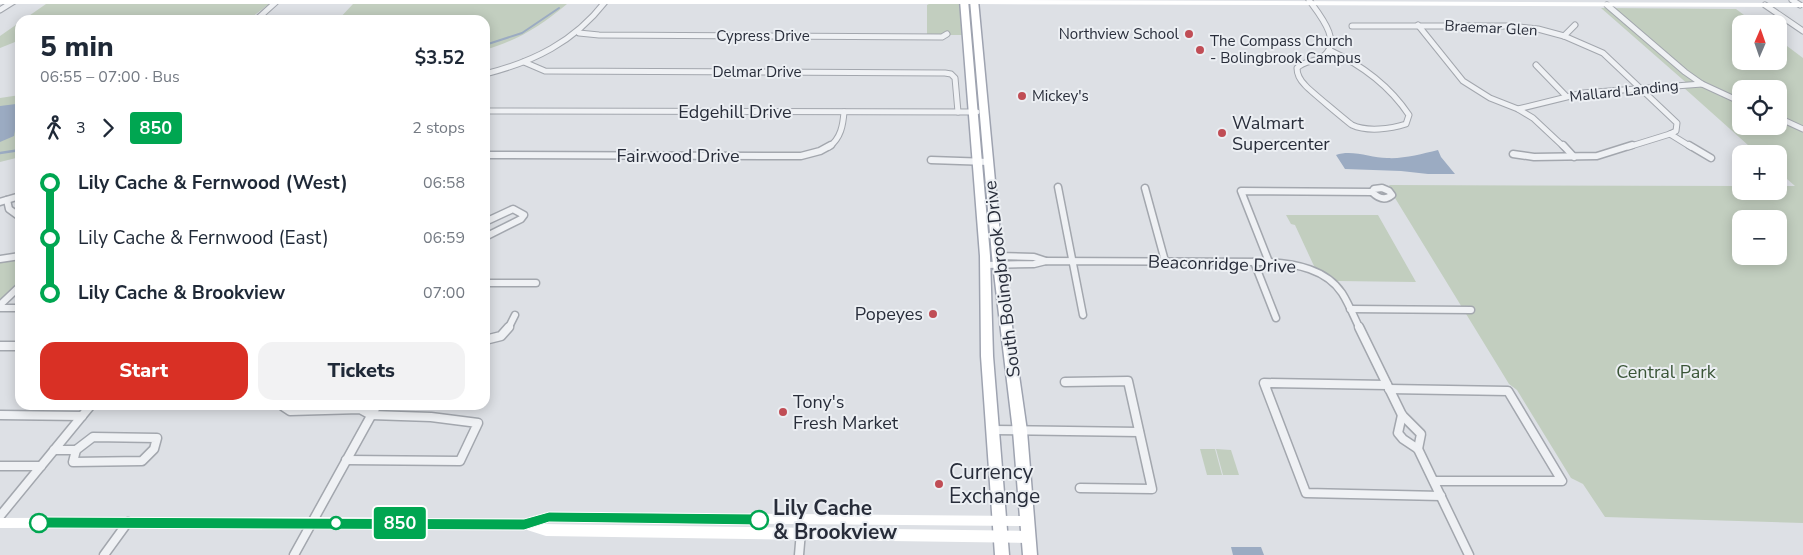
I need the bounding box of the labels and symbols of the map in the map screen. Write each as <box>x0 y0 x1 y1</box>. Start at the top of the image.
north arrow <box>1732 15 1788 70</box>
street label: Braemar Glen <box>1444 16 1538 40</box>
place label: Northview School <box>1059 24 1180 44</box>
street label: Cypress Drive <box>716 26 810 46</box>
marker: Northview School <box>1183 28 1195 40</box>
place label: The Compass Church - Bolingbrook Campus <box>1210 31 1361 68</box>
marker: The Compass Church - Bolingbrook Campus <box>1194 44 1206 56</box>
street label: Delmar Drive <box>712 62 802 82</box>
street label: Mallard Landing <box>1568 75 1680 107</box>
place label: Mickey's <box>1032 86 1089 106</box>
marker: Mickey's <box>1016 90 1028 102</box>
street label: Edgehill Drive <box>678 100 792 124</box>
place label: Walmart Supercenter <box>1232 111 1330 156</box>
marker: Walmart Supercenter <box>1216 127 1228 139</box>
street label: Fairwood Drive <box>616 144 740 168</box>
street label: South Bolingbrook Drive <box>978 179 1026 379</box>
street label: Beaconridge Drive <box>1148 249 1296 279</box>
place label: Popeyes <box>855 302 923 326</box>
marker: Popeyes <box>927 308 939 320</box>
park label: Central Park <box>1616 360 1717 384</box>
place label: Tony's Fresh Market <box>793 390 899 435</box>
marker: Tony's Fresh Market <box>777 406 789 418</box>
place label: Currency Exchange <box>949 458 1040 510</box>
marker: Currency Exchange <box>933 478 945 490</box>
place label: Lily Cache & Brookview <box>773 494 897 546</box>
line badge: 850 <box>371 507 429 539</box>
marker: Lily Cache & Brookview <box>749 510 769 530</box>
unlabelled marker <box>29 513 49 533</box>
unlabelled marker <box>329 516 343 530</box>

